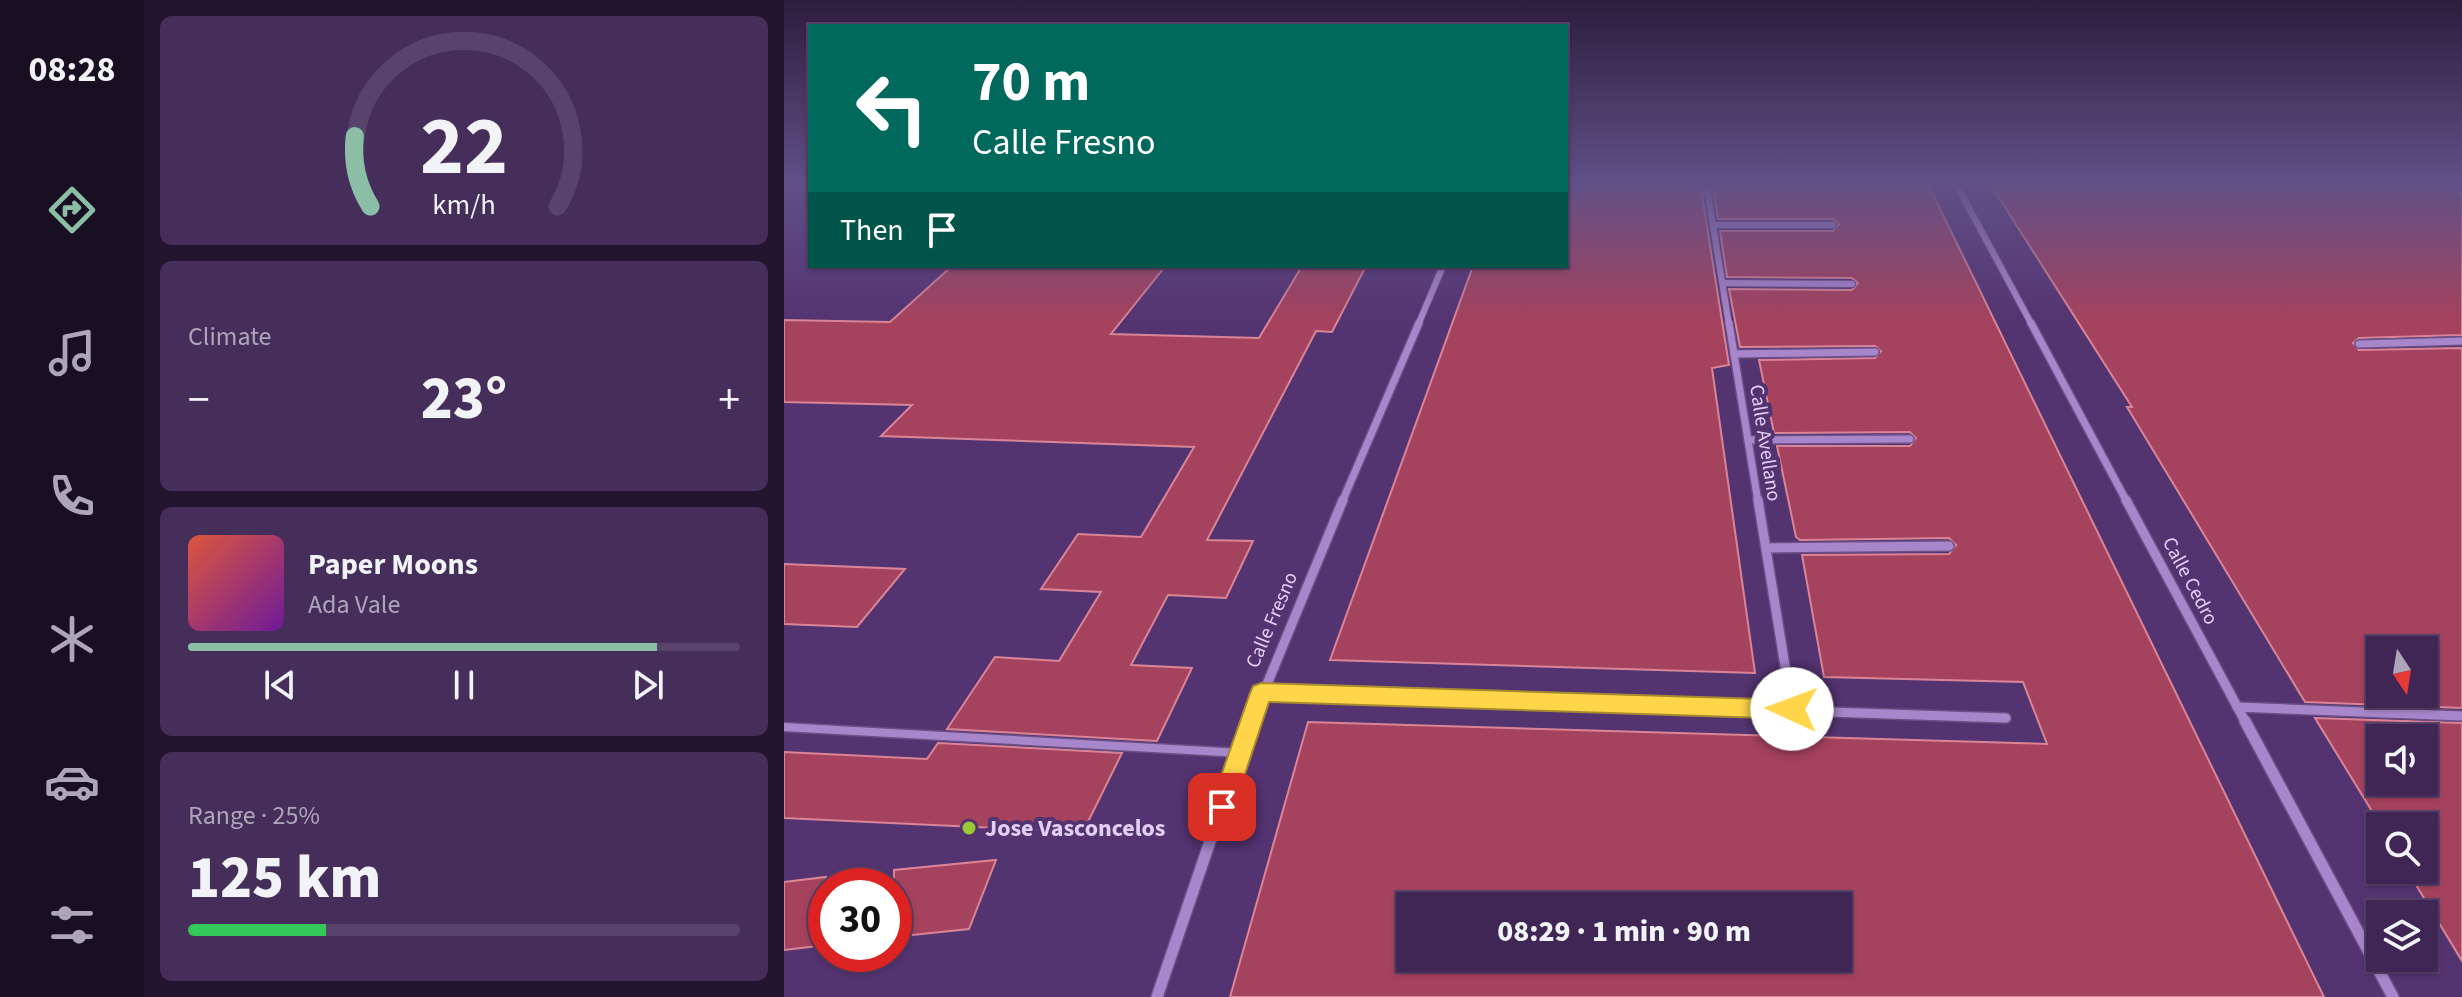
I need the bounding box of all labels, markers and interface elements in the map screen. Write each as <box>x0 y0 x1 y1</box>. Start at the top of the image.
text: 70 m <box>972 43 1090 122</box>
text: 08:28 <box>29 44 115 95</box>
icon: left <box>840 56 944 160</box>
text: 22 <box>420 87 508 205</box>
text: Calle Fresno <box>972 117 1155 168</box>
icon: directions <box>44 182 100 238</box>
text: km/h <box>432 185 496 225</box>
icon: arrive <box>920 208 964 252</box>
text: Then <box>840 209 904 252</box>
text: Climate <box>188 318 272 355</box>
icon: music <box>44 325 100 381</box>
text: 23° <box>421 357 507 442</box>
text: − <box>188 369 210 432</box>
text: + <box>718 369 740 432</box>
street label: Calle Avellano <box>1742 383 1788 503</box>
icon: phone <box>44 468 100 524</box>
street label: Calle Cedro <box>2155 532 2225 630</box>
text: Paper Moons <box>308 543 478 586</box>
street label: Calle Fresno <box>1239 568 1305 672</box>
text: Ada Vale <box>308 586 400 623</box>
icon: climate <box>44 611 100 667</box>
north arrow <box>2366 636 2438 708</box>
map controls <box>2366 636 2438 972</box>
icon: previous <box>258 663 302 707</box>
icon: pause <box>442 663 486 707</box>
icon: next <box>626 663 670 707</box>
position arrow <box>1750 667 1834 751</box>
button: sound <box>2366 724 2438 796</box>
icon: car <box>44 754 100 810</box>
pin <box>1188 773 1256 841</box>
icon: arrive <box>1200 785 1244 829</box>
text: Range · 25% <box>188 797 320 834</box>
place label: Jose Vasconcelos <box>985 811 1165 846</box>
button: search <box>2366 812 2438 884</box>
marker: Jose Vasconcelos <box>960 819 978 837</box>
text: 125 km <box>188 836 381 921</box>
speed limit sign: 30 <box>808 868 912 972</box>
icon: filters <box>44 897 100 953</box>
button: layers <box>2366 900 2438 972</box>
text: 08:29 · 1 min · 90 m <box>1497 910 1751 953</box>

